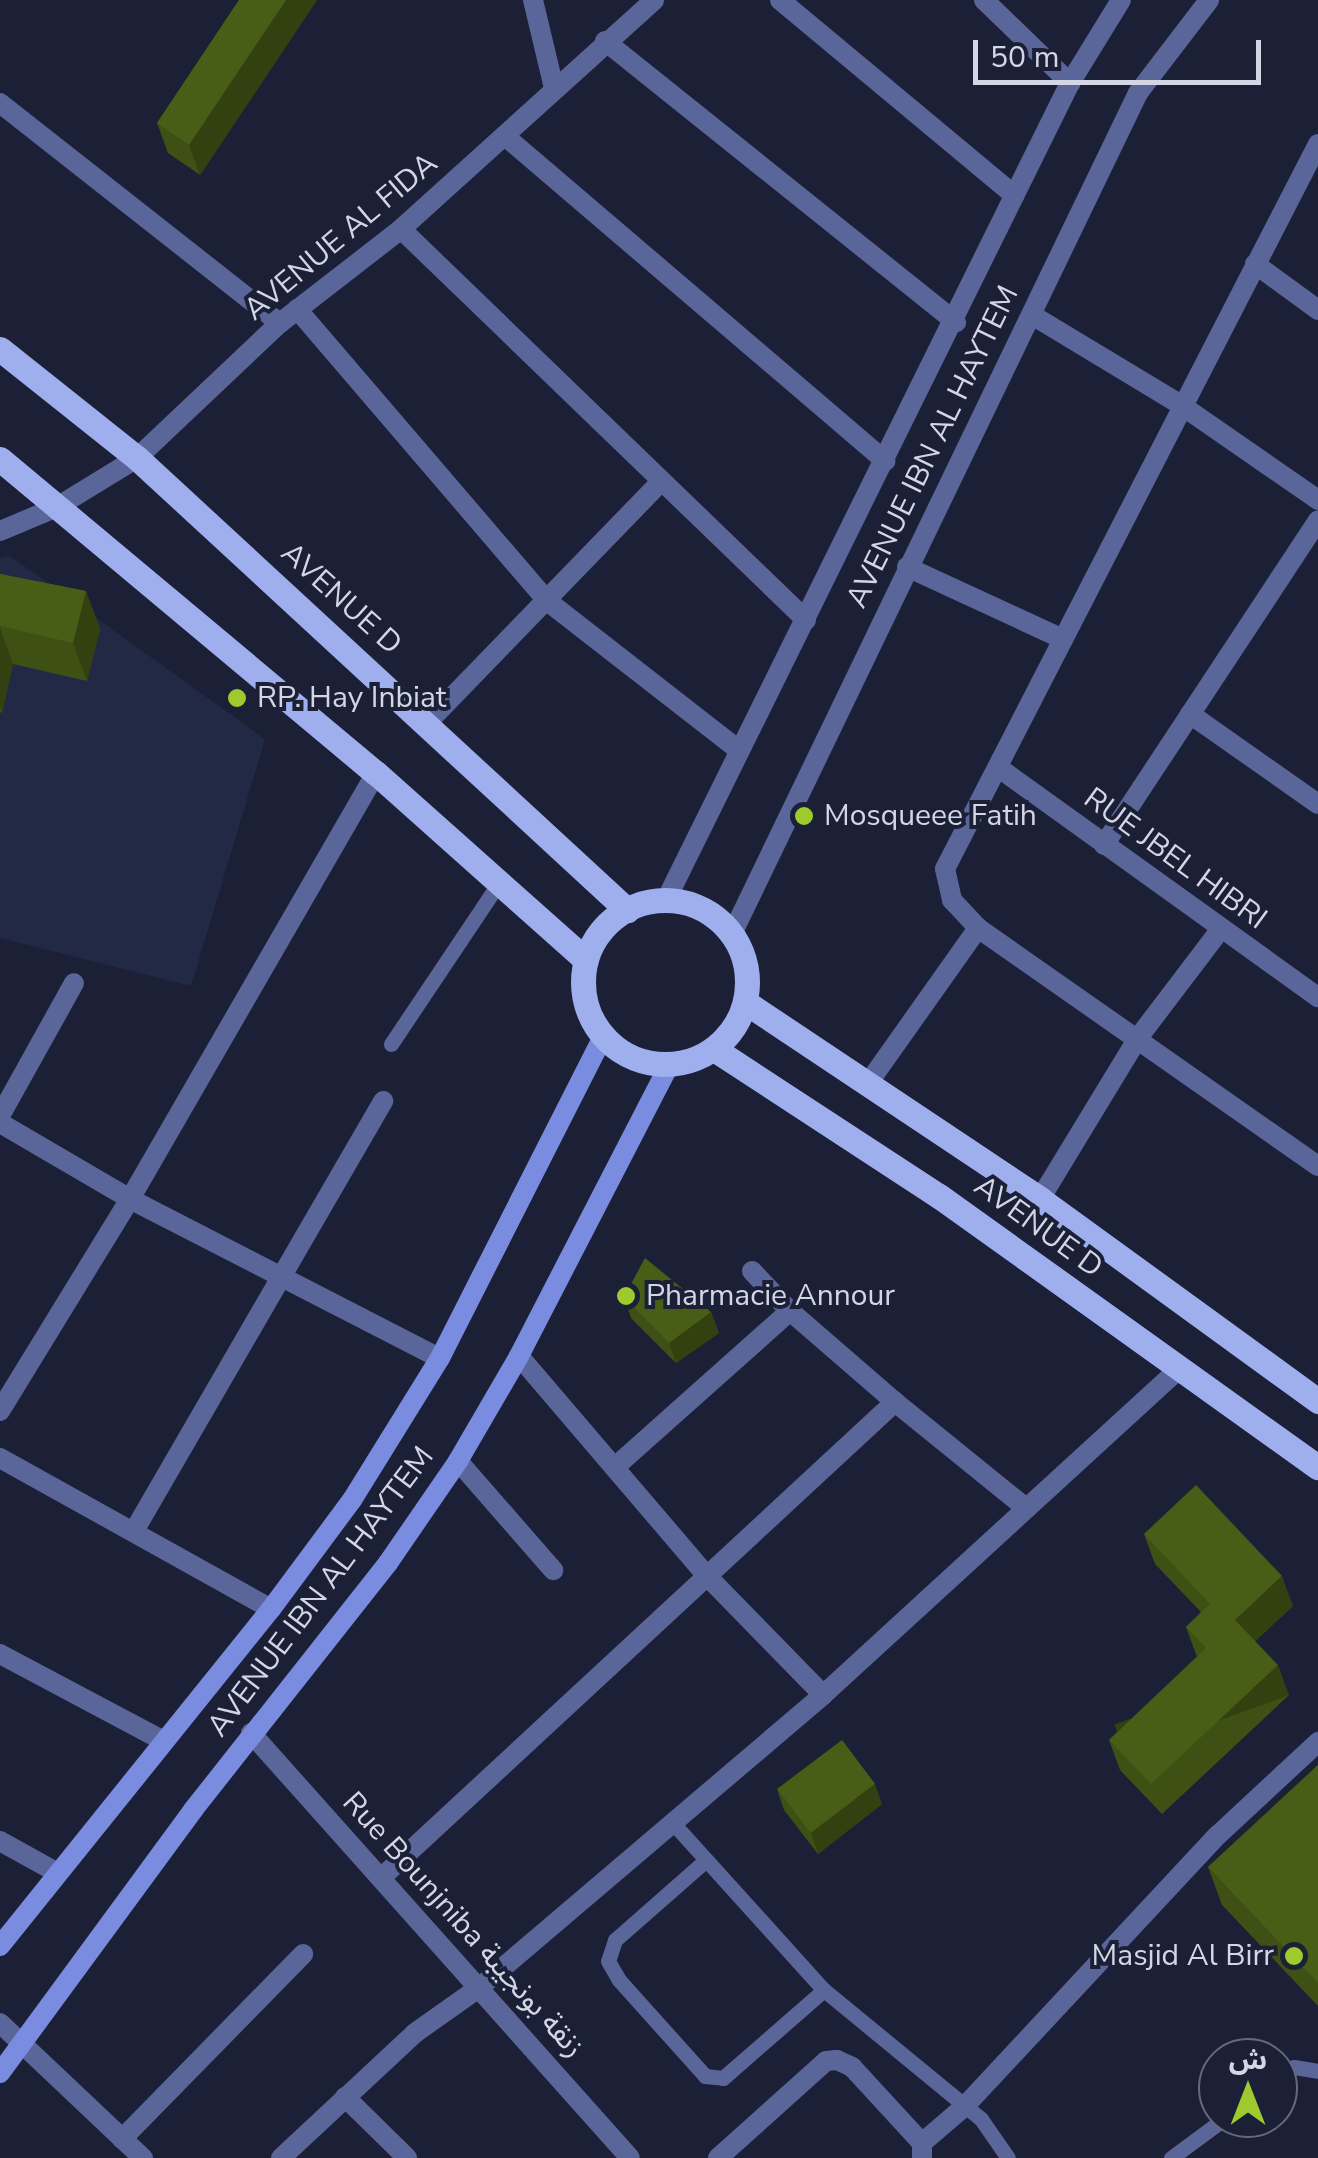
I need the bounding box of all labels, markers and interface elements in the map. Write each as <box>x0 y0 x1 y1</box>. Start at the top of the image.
scale bar <box>978 20 1266 82</box>
text: 50 m <box>990 37 1059 78</box>
street label: AVENUE AL FIDA <box>237 146 445 328</box>
street label: AVENUE IBN AL HAYTEM <box>839 280 1027 614</box>
street label: AVENUE D <box>273 535 409 663</box>
place label: RP. Hay Inbiat <box>257 680 446 716</box>
marker: RP. Hay Inbiat <box>226 687 248 709</box>
street label: RUE JBEL HIBRI <box>1077 781 1273 937</box>
place label: Mosqueee Fatih <box>824 798 1037 834</box>
marker: Mosqueee Fatih <box>793 805 815 827</box>
street label: AVENUE D <box>967 1168 1109 1286</box>
place label: Pharmacie Annour <box>646 1278 895 1314</box>
marker: Pharmacie Annour <box>615 1285 637 1307</box>
street label: AVENUE IBN AL HAYTEM <box>200 1440 442 1744</box>
street label: Rue Bounjniba زنقة بونجيبة <box>334 1785 592 2065</box>
place label: Masjid Al Birr <box>1092 1938 1274 1974</box>
marker: Masjid Al Birr <box>1283 1945 1305 1967</box>
north arrow <box>1198 2038 1298 2138</box>
text: ش <box>1229 2041 1267 2079</box>

